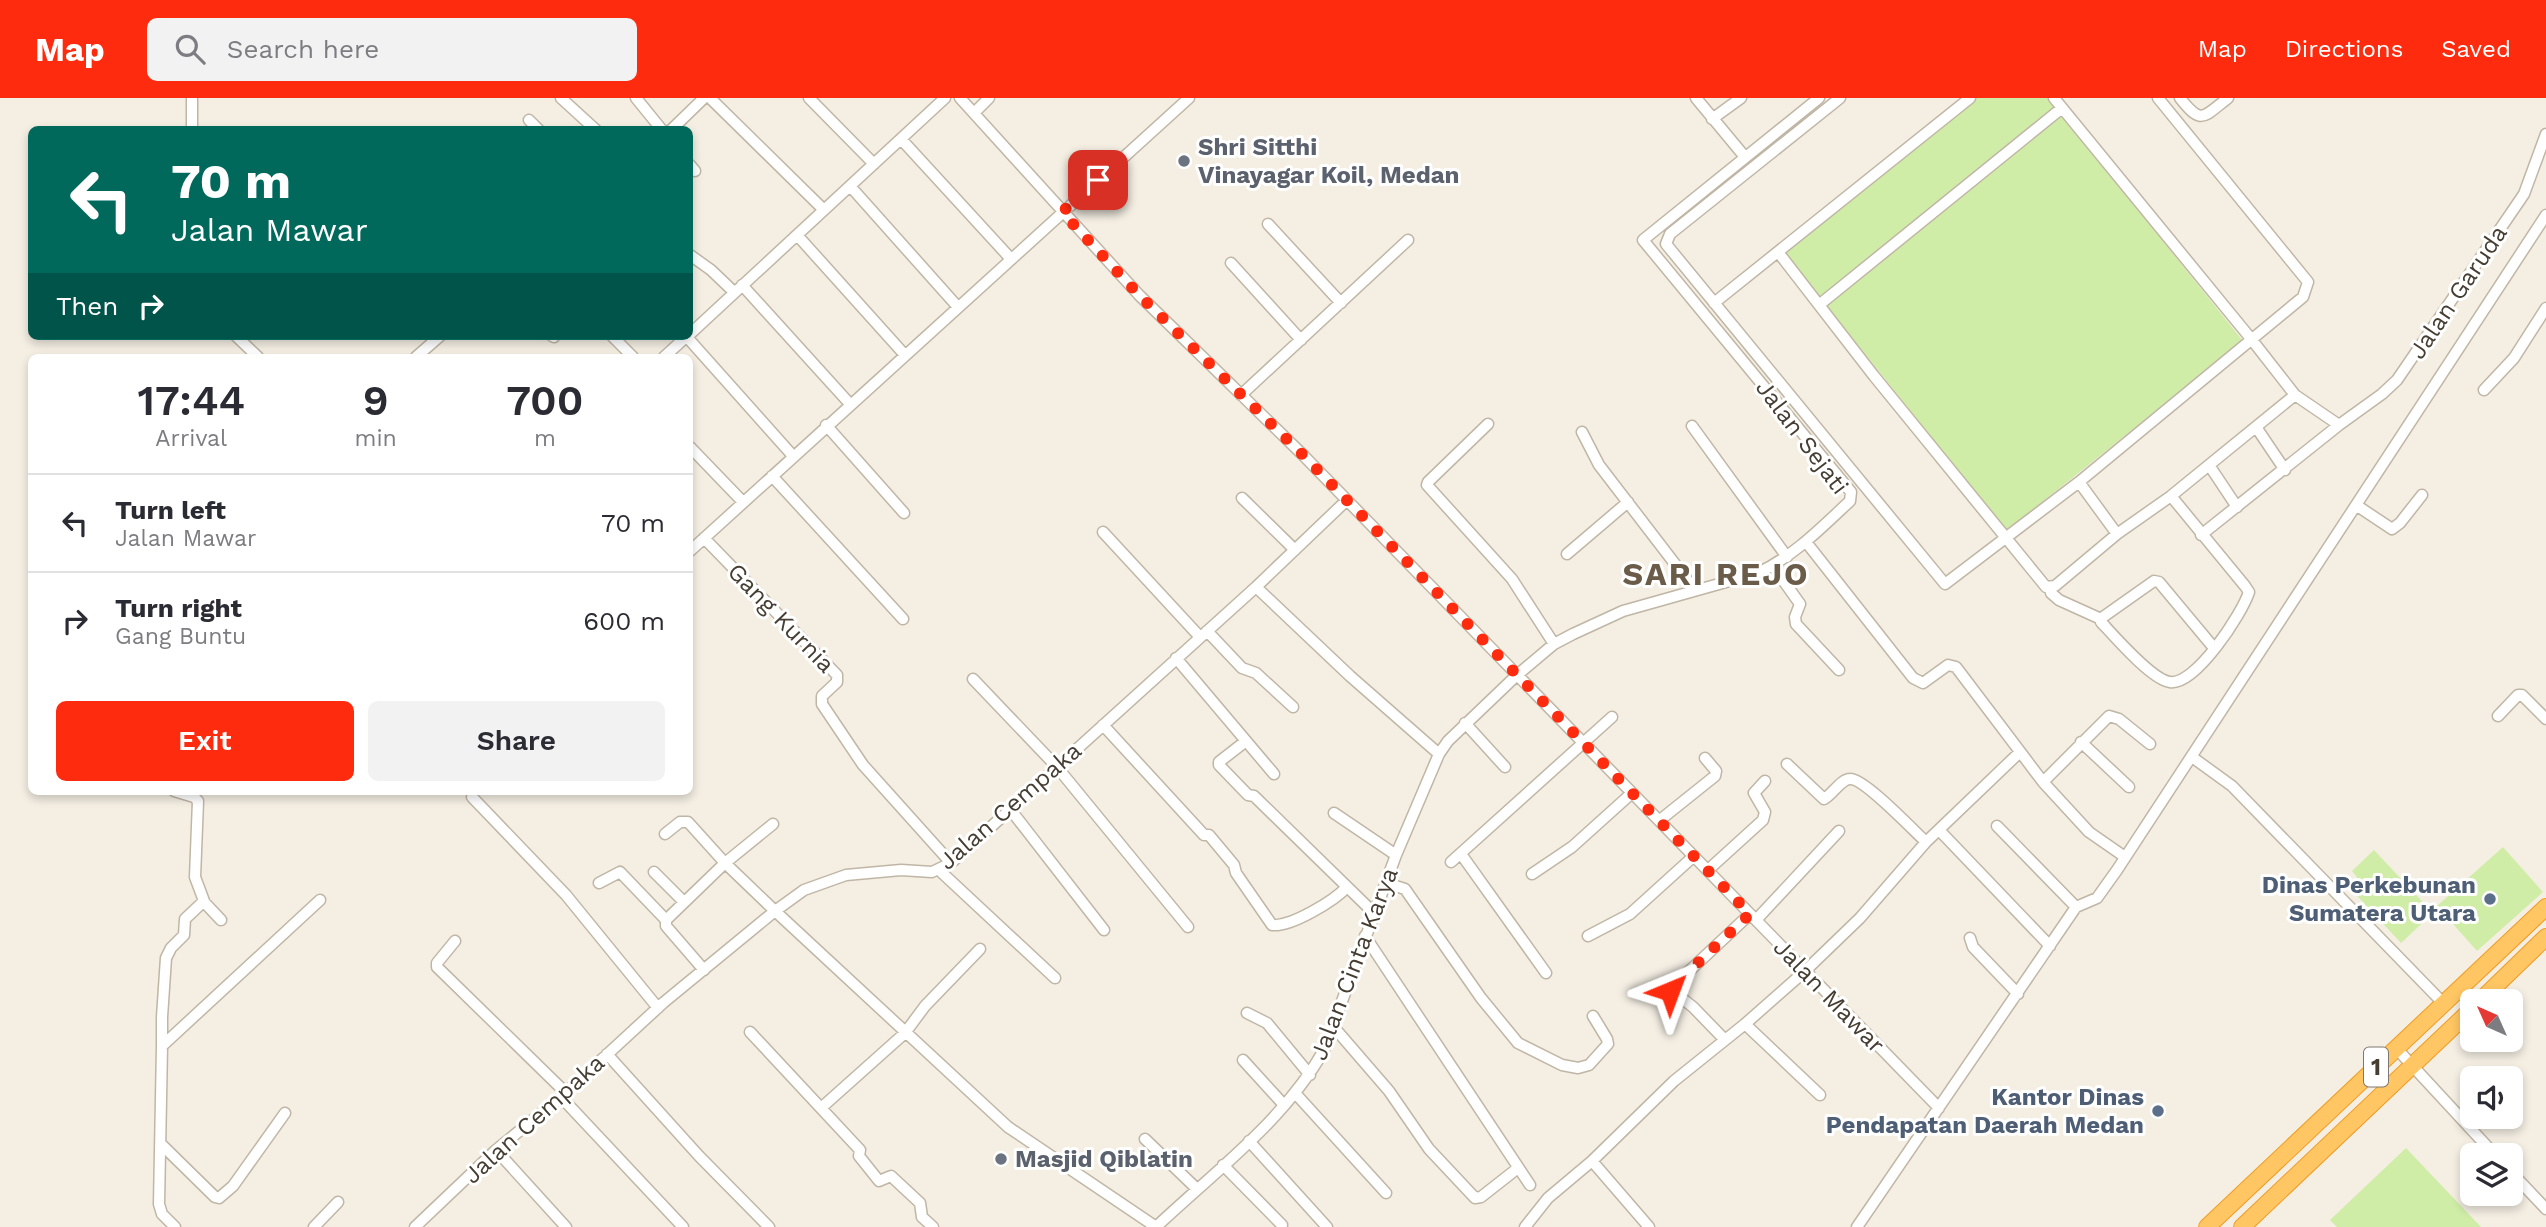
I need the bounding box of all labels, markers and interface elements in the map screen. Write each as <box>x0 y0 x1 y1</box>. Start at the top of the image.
search box <box>147 18 637 81</box>
text: Map <box>35 30 105 69</box>
icon: search <box>171 30 209 68</box>
text: Search here <box>227 34 379 64</box>
text: Map <box>2198 35 2247 63</box>
text: Directions <box>2285 35 2403 63</box>
text: Saved <box>2441 35 2511 63</box>
place label: Shri Sitthi Vinayagar Koil, Medan <box>1198 133 1459 189</box>
pin <box>1068 150 1128 210</box>
text: 70 m <box>171 152 291 210</box>
marker: Shri Sitthi Vinayagar Koil, Medan <box>1176 153 1192 169</box>
icon: left <box>56 154 147 245</box>
icon: arrive <box>1079 161 1117 199</box>
text: Jalan Mawar <box>171 211 368 249</box>
street label: Jalan Garuda <box>2403 220 2513 364</box>
icon: right <box>132 287 170 325</box>
text: Then <box>56 291 118 321</box>
street label: Jalan Sejati <box>1750 374 1854 500</box>
text: 17:44 <box>137 376 245 425</box>
text: 9 <box>363 376 389 425</box>
text: 700 <box>506 376 584 425</box>
text: Arrival <box>155 425 227 452</box>
text: min <box>355 425 397 452</box>
text: m <box>534 425 556 452</box>
text: Turn left <box>115 495 226 525</box>
icon: left <box>56 504 94 542</box>
text: 70 m <box>601 508 665 538</box>
text: Jalan Mawar <box>115 525 256 552</box>
district label: SARI REJO <box>1622 555 1810 593</box>
street label: Gang Kurnia <box>722 557 840 679</box>
text: Turn right <box>115 593 242 623</box>
icon: right <box>56 602 94 640</box>
text: 600 m <box>583 606 665 636</box>
text: Gang Buntu <box>115 623 246 650</box>
button: Exit <box>56 701 354 781</box>
button: Share <box>368 701 665 781</box>
street label: Jalan Cempaka <box>933 737 1087 875</box>
street label: Jalan Cinta Karya <box>1304 864 1404 1064</box>
place label: Dinas Perkebunan Sumatera Utara <box>2262 871 2476 927</box>
marker: Dinas Perkebunan Sumatera Utara <box>2482 891 2498 907</box>
street label: Jalan Mawar <box>1768 933 1890 1059</box>
position arrow <box>1633 954 1707 1028</box>
north arrow <box>2460 989 2524 1052</box>
map controls <box>2460 989 2523 1206</box>
road number: 1 <box>2364 1048 2388 1086</box>
street label: Jalan Cempaka <box>458 1049 610 1189</box>
button: sound <box>2460 1066 2523 1129</box>
place label: Kantor Dinas Pendapatan Daerah Medan <box>1826 1083 2144 1139</box>
marker: Kantor Dinas Pendapatan Daerah Medan <box>2150 1103 2166 1119</box>
button: layers <box>2460 1143 2523 1206</box>
place label: Masjid Qiblatin <box>1015 1145 1193 1173</box>
marker: Masjid Qiblatin <box>993 1151 1009 1167</box>

